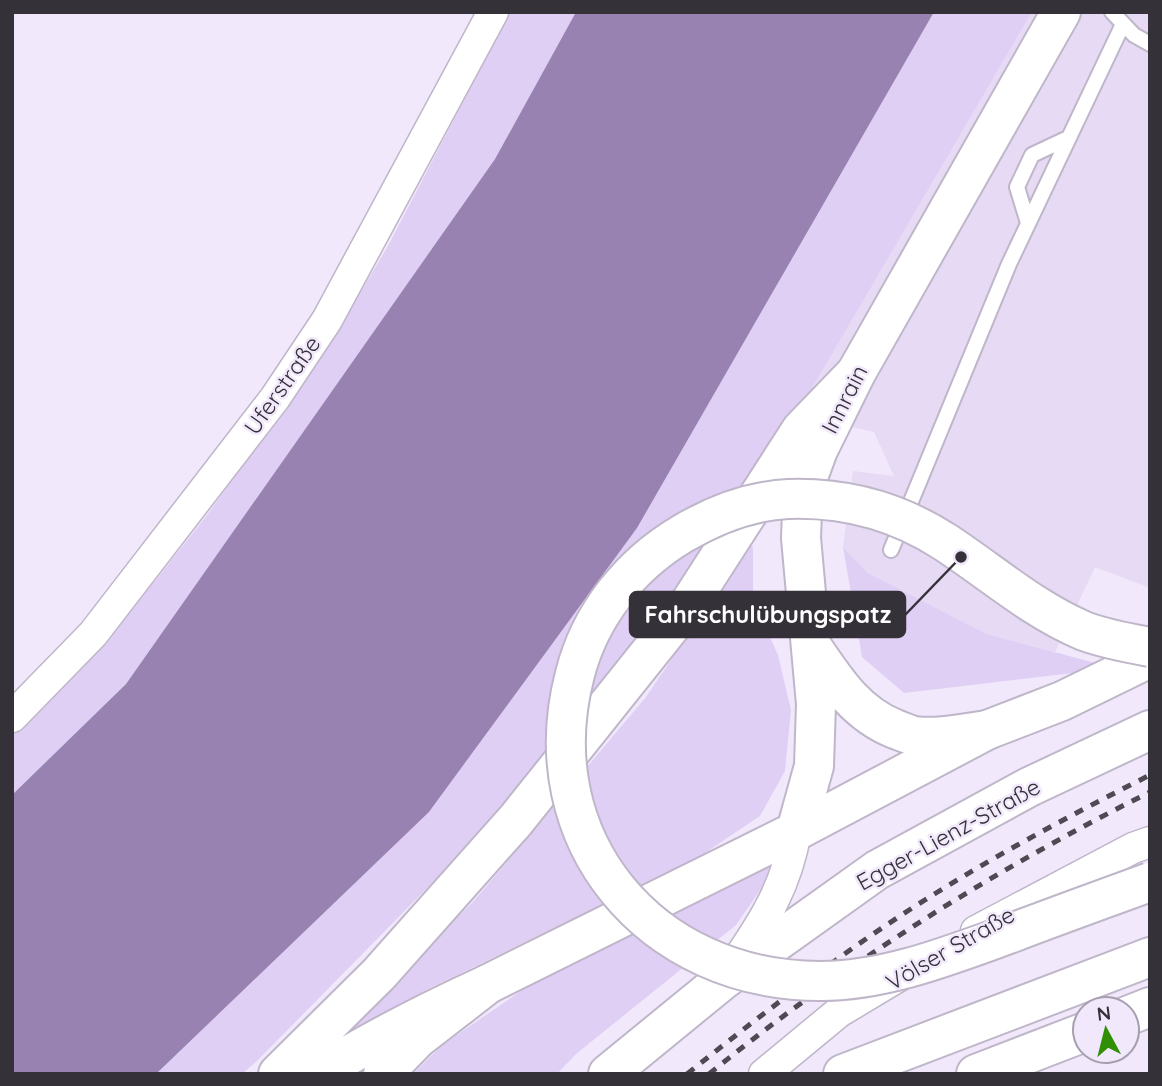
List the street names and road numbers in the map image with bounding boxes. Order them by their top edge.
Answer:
street label: Uferstraße [238,330,326,440]
street label: Innrain [814,360,874,438]
street label: Egger-Lienz-Straße [851,772,1045,896]
street label: Völser Straße [881,900,1019,996]

